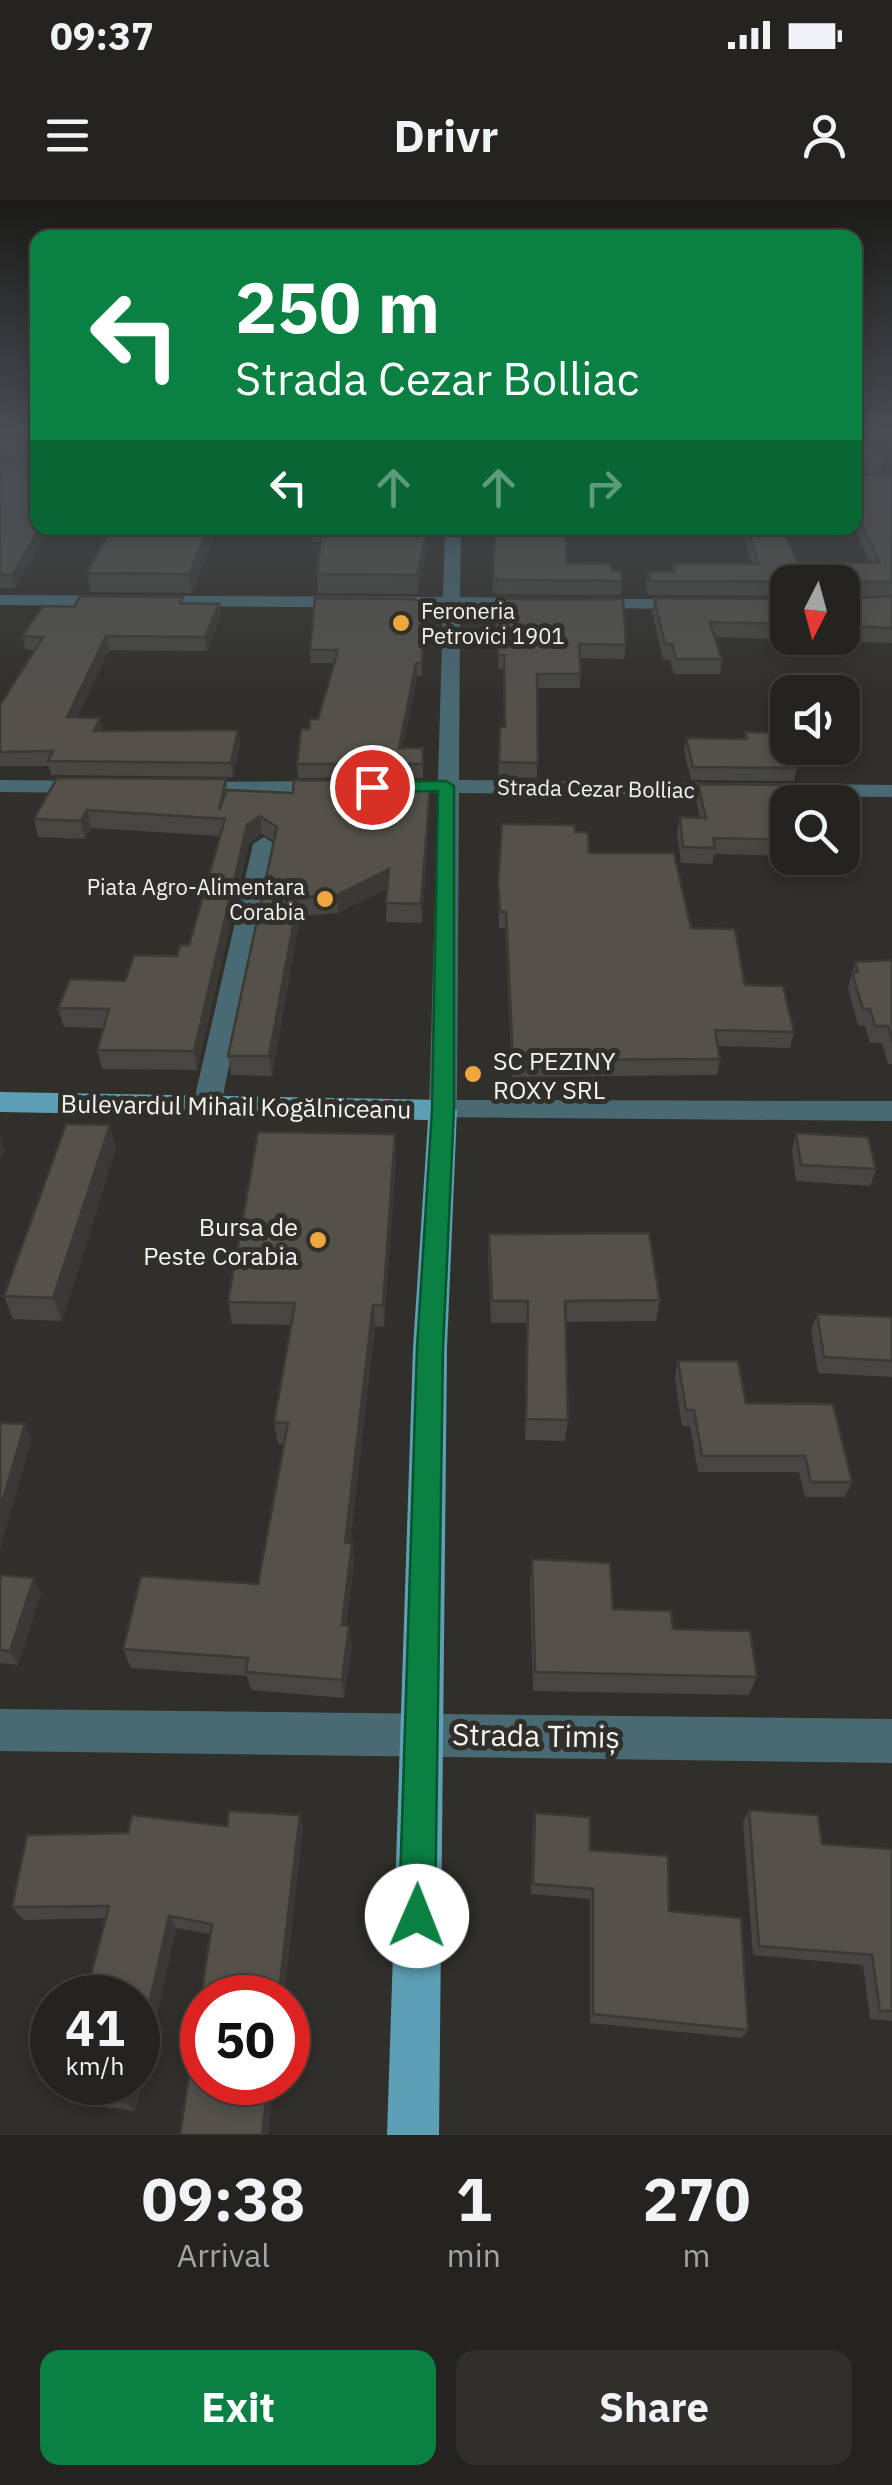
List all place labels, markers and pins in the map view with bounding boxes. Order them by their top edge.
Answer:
place label: Feroneria Petrovici 1901 [421,596,565,650]
marker: Feroneria Petrovici 1901 [390,612,412,634]
pin [330,745,415,830]
place label: Piata Agro-Alimentara Corabia [87,872,305,926]
marker: Piata Agro-Alimentara Corabia [314,888,336,910]
place label: SC PEZINY ROXY SRL [493,1044,616,1106]
marker: SC PEZINY ROXY SRL [462,1063,484,1085]
place label: Bursa de Peste Corabia [143,1210,298,1272]
marker: Bursa de Peste Corabia [307,1229,329,1251]

